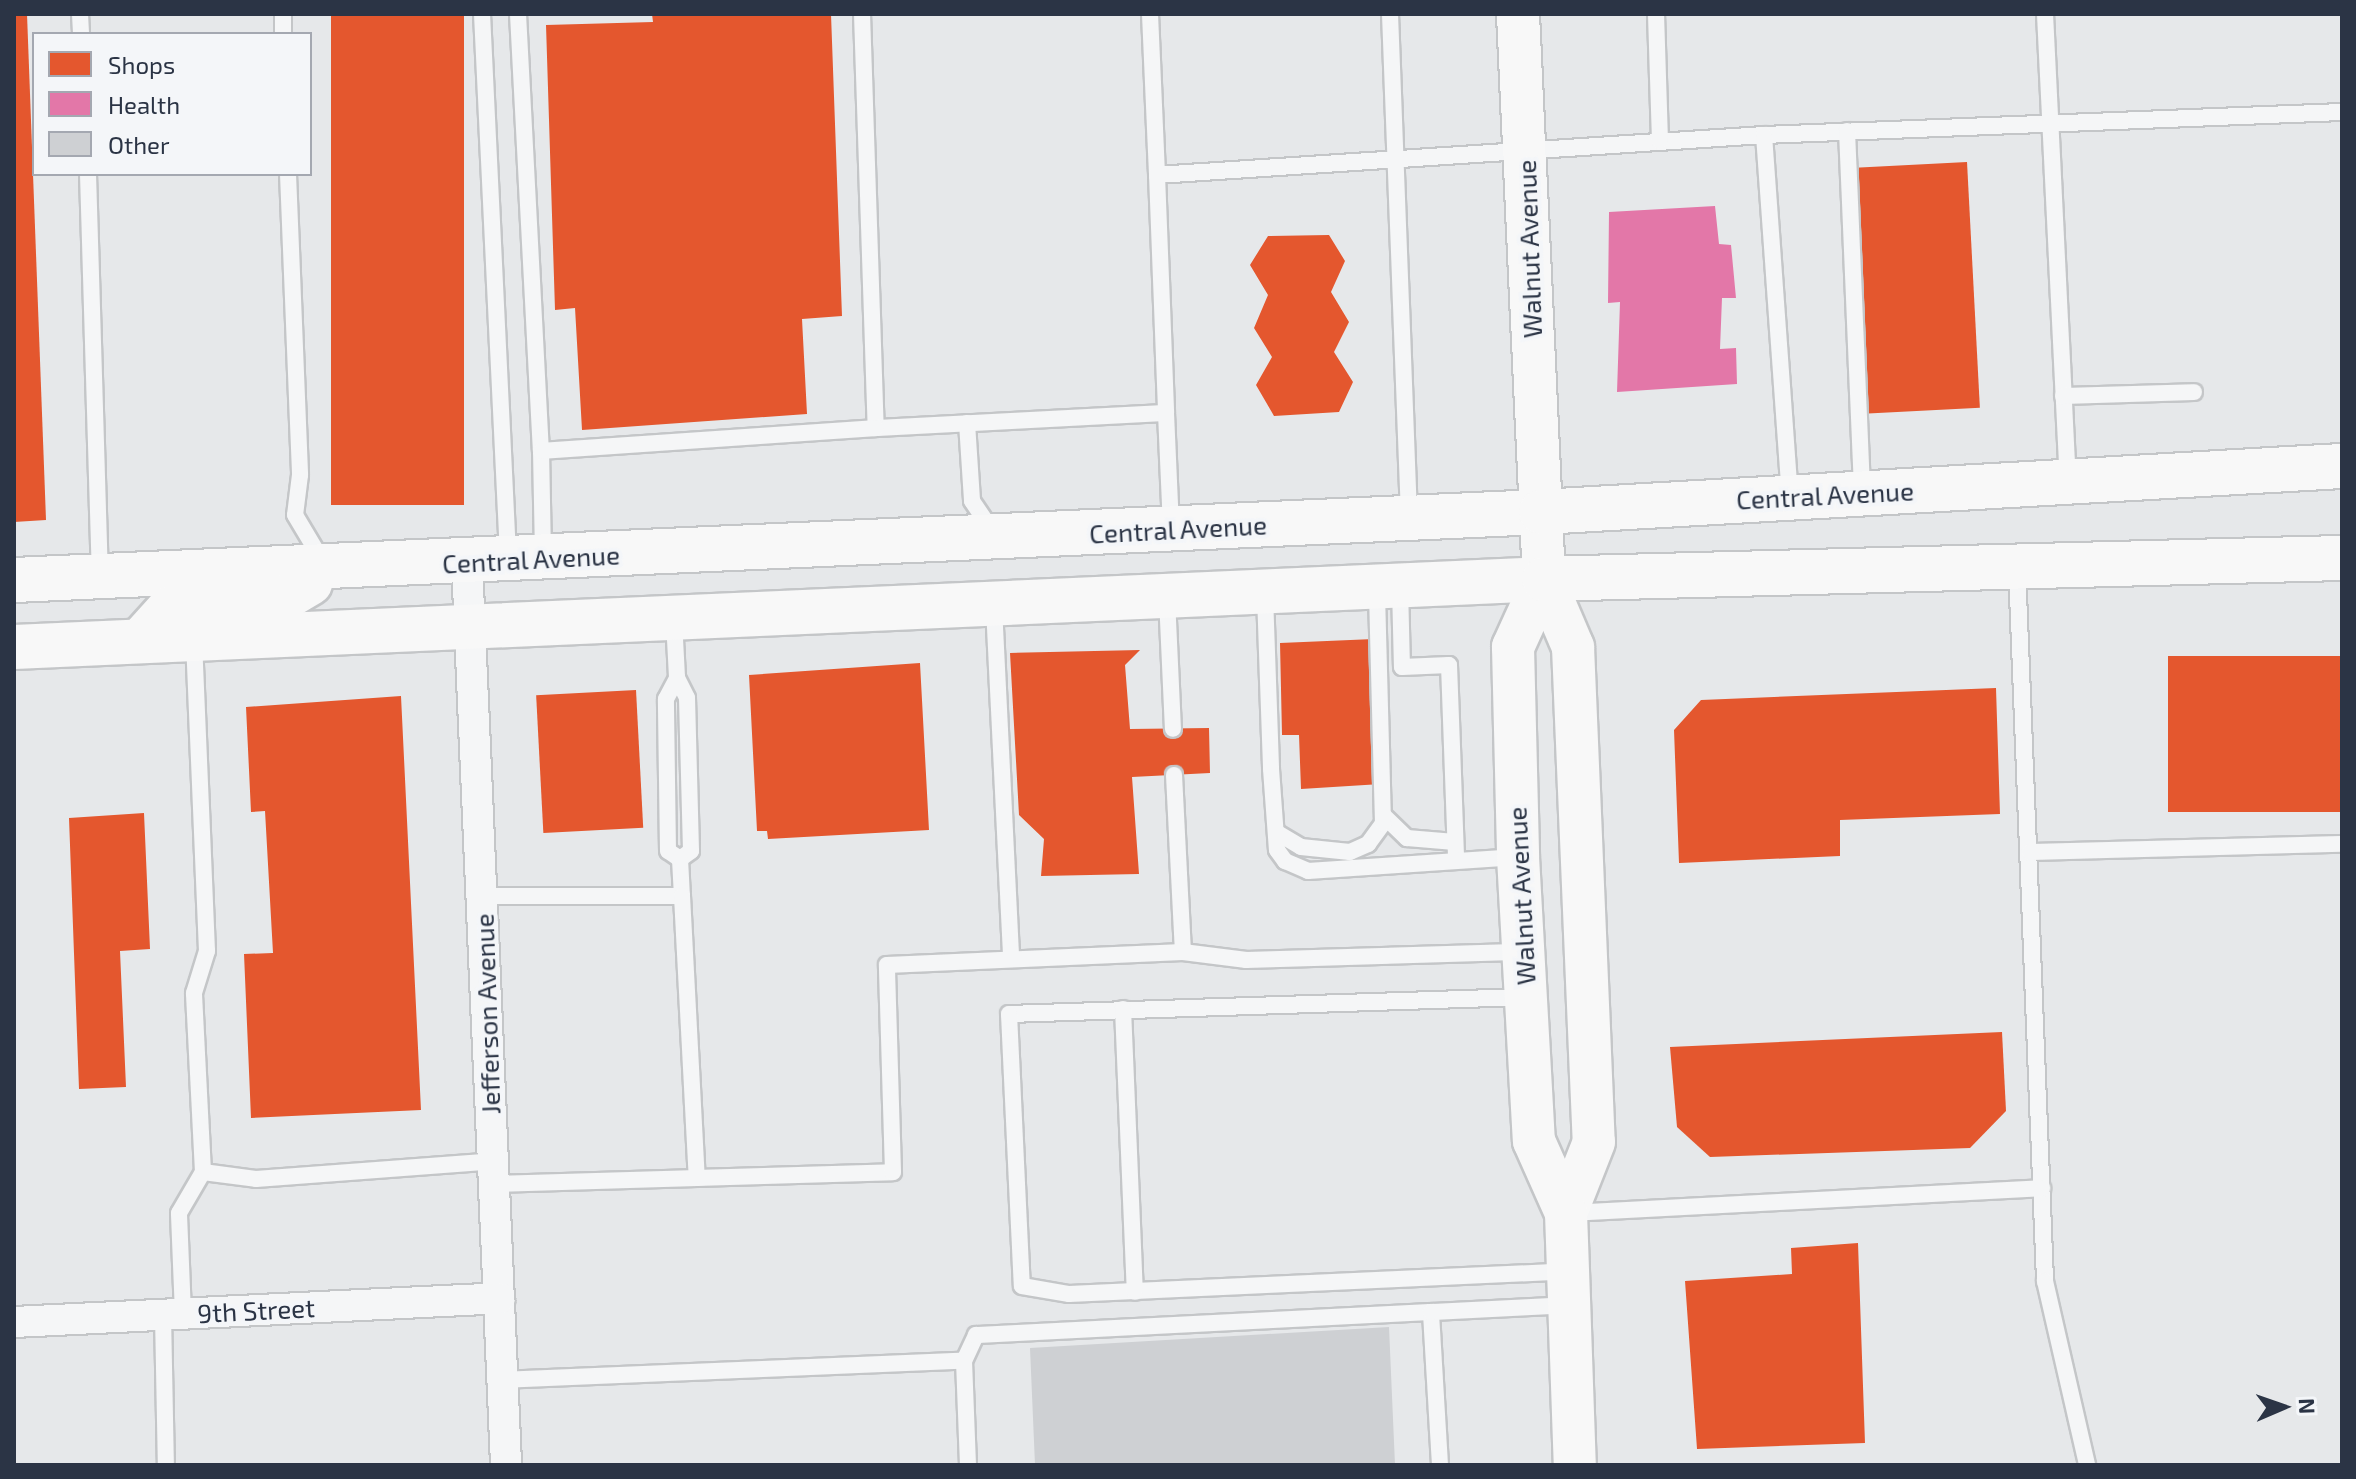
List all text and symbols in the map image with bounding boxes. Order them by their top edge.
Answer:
legend [32,32,312,176]
text: Shops [108,50,175,79]
text: Health [108,90,180,119]
text: Other [108,130,170,159]
street label: Walnut Avenue [1510,159,1548,339]
street label: Central Avenue [1735,475,1915,515]
street label: Central Avenue [1088,509,1268,549]
street label: Central Avenue [441,539,621,579]
street label: Walnut Avenue [1501,806,1541,986]
street label: Jefferson Avenue [468,913,506,1115]
street label: 9th Street [196,1291,316,1329]
north arrow [2244,1367,2324,1447]
text: N [2295,1398,2321,1415]

